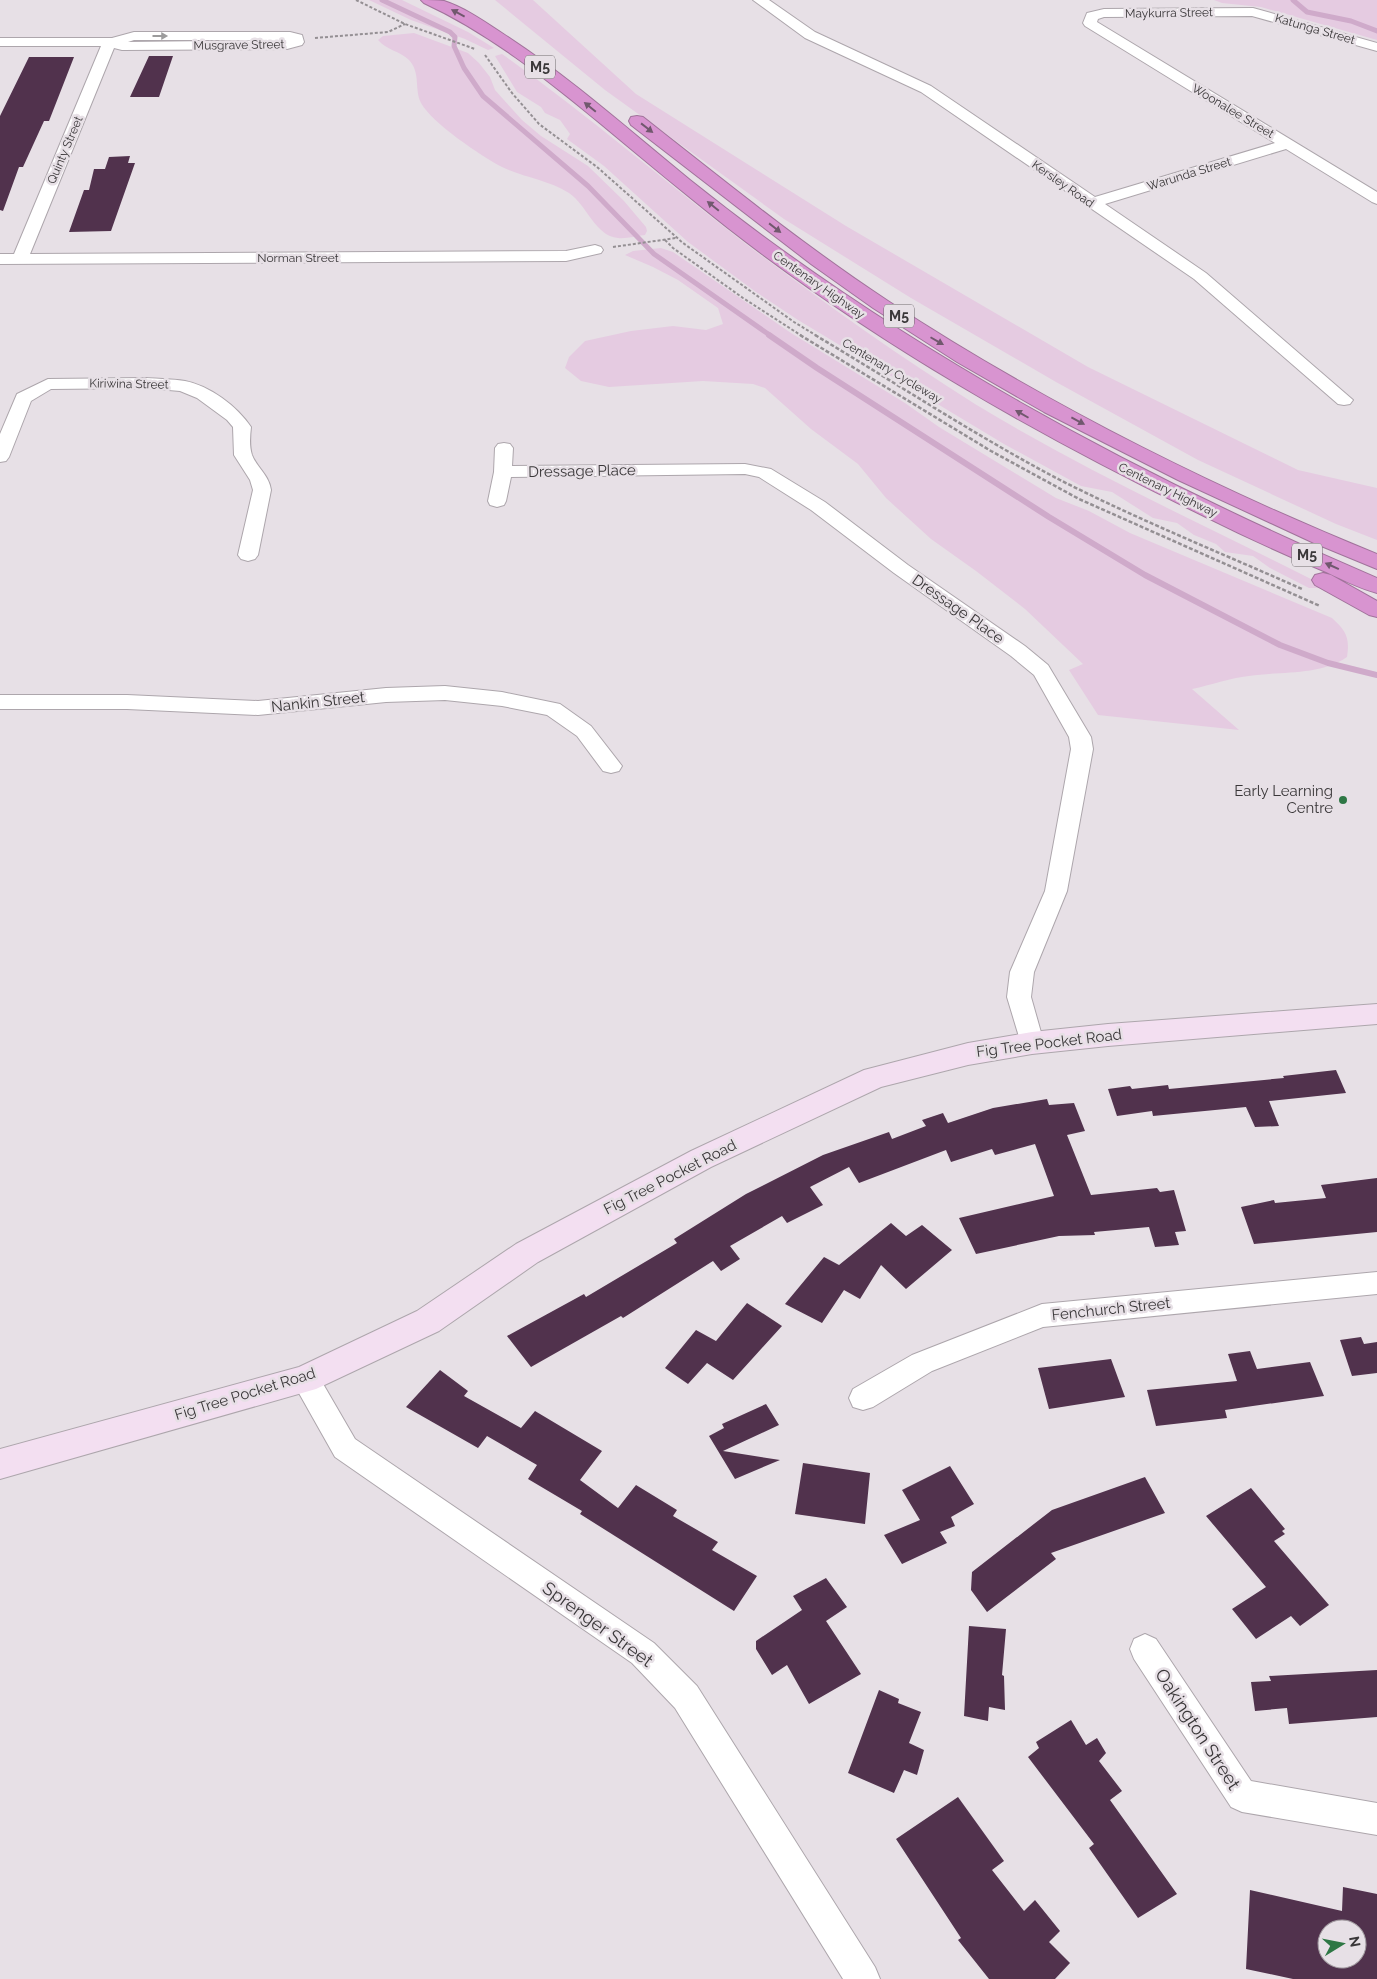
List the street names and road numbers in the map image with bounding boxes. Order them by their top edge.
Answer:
street label: Maykurra Street [1125,5,1213,21]
street label: Katunga Street [1273,11,1357,47]
street label: Musgrave Street [193,37,285,53]
road number: M5 [525,56,555,78]
street label: Woonalee Street [1189,81,1277,141]
street label: Quinty Street [44,114,86,186]
street label: Warunda Street [1145,155,1233,193]
street label: Kersley Road [1029,157,1097,211]
street label: Centenary Highway [771,248,868,322]
street label: Norman Street [257,251,339,265]
road number: M5 [884,304,914,328]
street label: Centenary Cycleway [840,336,945,407]
street label: Kiriwina Street [89,376,169,392]
street label: Centenary Highway [1116,460,1220,520]
street label: Dressage Place [528,461,636,481]
road number: M5 [1292,544,1322,566]
street label: Dressage Place [909,571,1007,647]
street label: Nankin Street [270,688,366,716]
street label: Fig Tree Pocket Road [975,1025,1123,1061]
street label: Fig Tree Pocket Road [601,1136,739,1218]
street label: Fenchurch Street [1051,1294,1171,1324]
street label: Fig Tree Pocket Road [172,1364,318,1424]
street label: Sprenger Street [539,1577,657,1671]
street label: Oakington Street [1151,1665,1245,1793]

